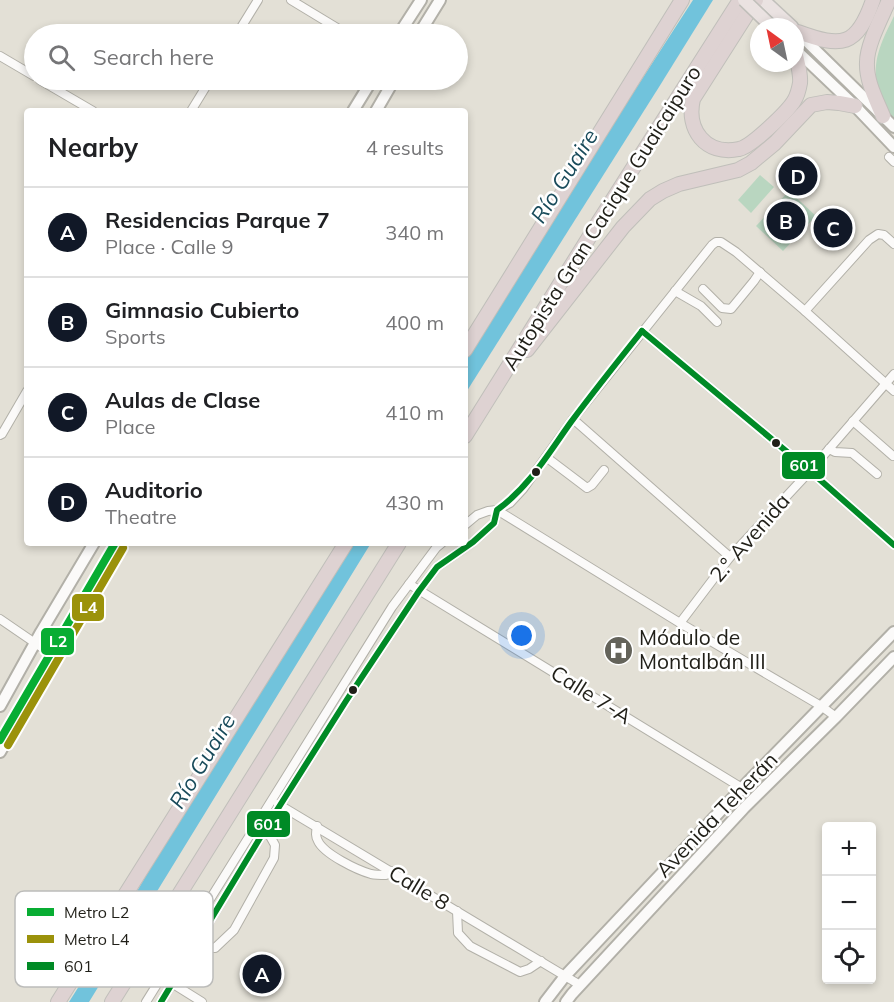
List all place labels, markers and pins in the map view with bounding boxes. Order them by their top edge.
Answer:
pin: D [778,154,818,198]
pin: B [766,198,806,244]
pin: C [814,206,852,250]
unlabelled marker [770,437,782,449]
unlabelled marker [530,466,542,478]
place label: Módulo de Montalbán III [639,624,766,674]
hospital icon: Módulo de Montalbán III [602,634,634,666]
unlabelled marker [347,684,359,696]
pin: A [242,952,282,996]

